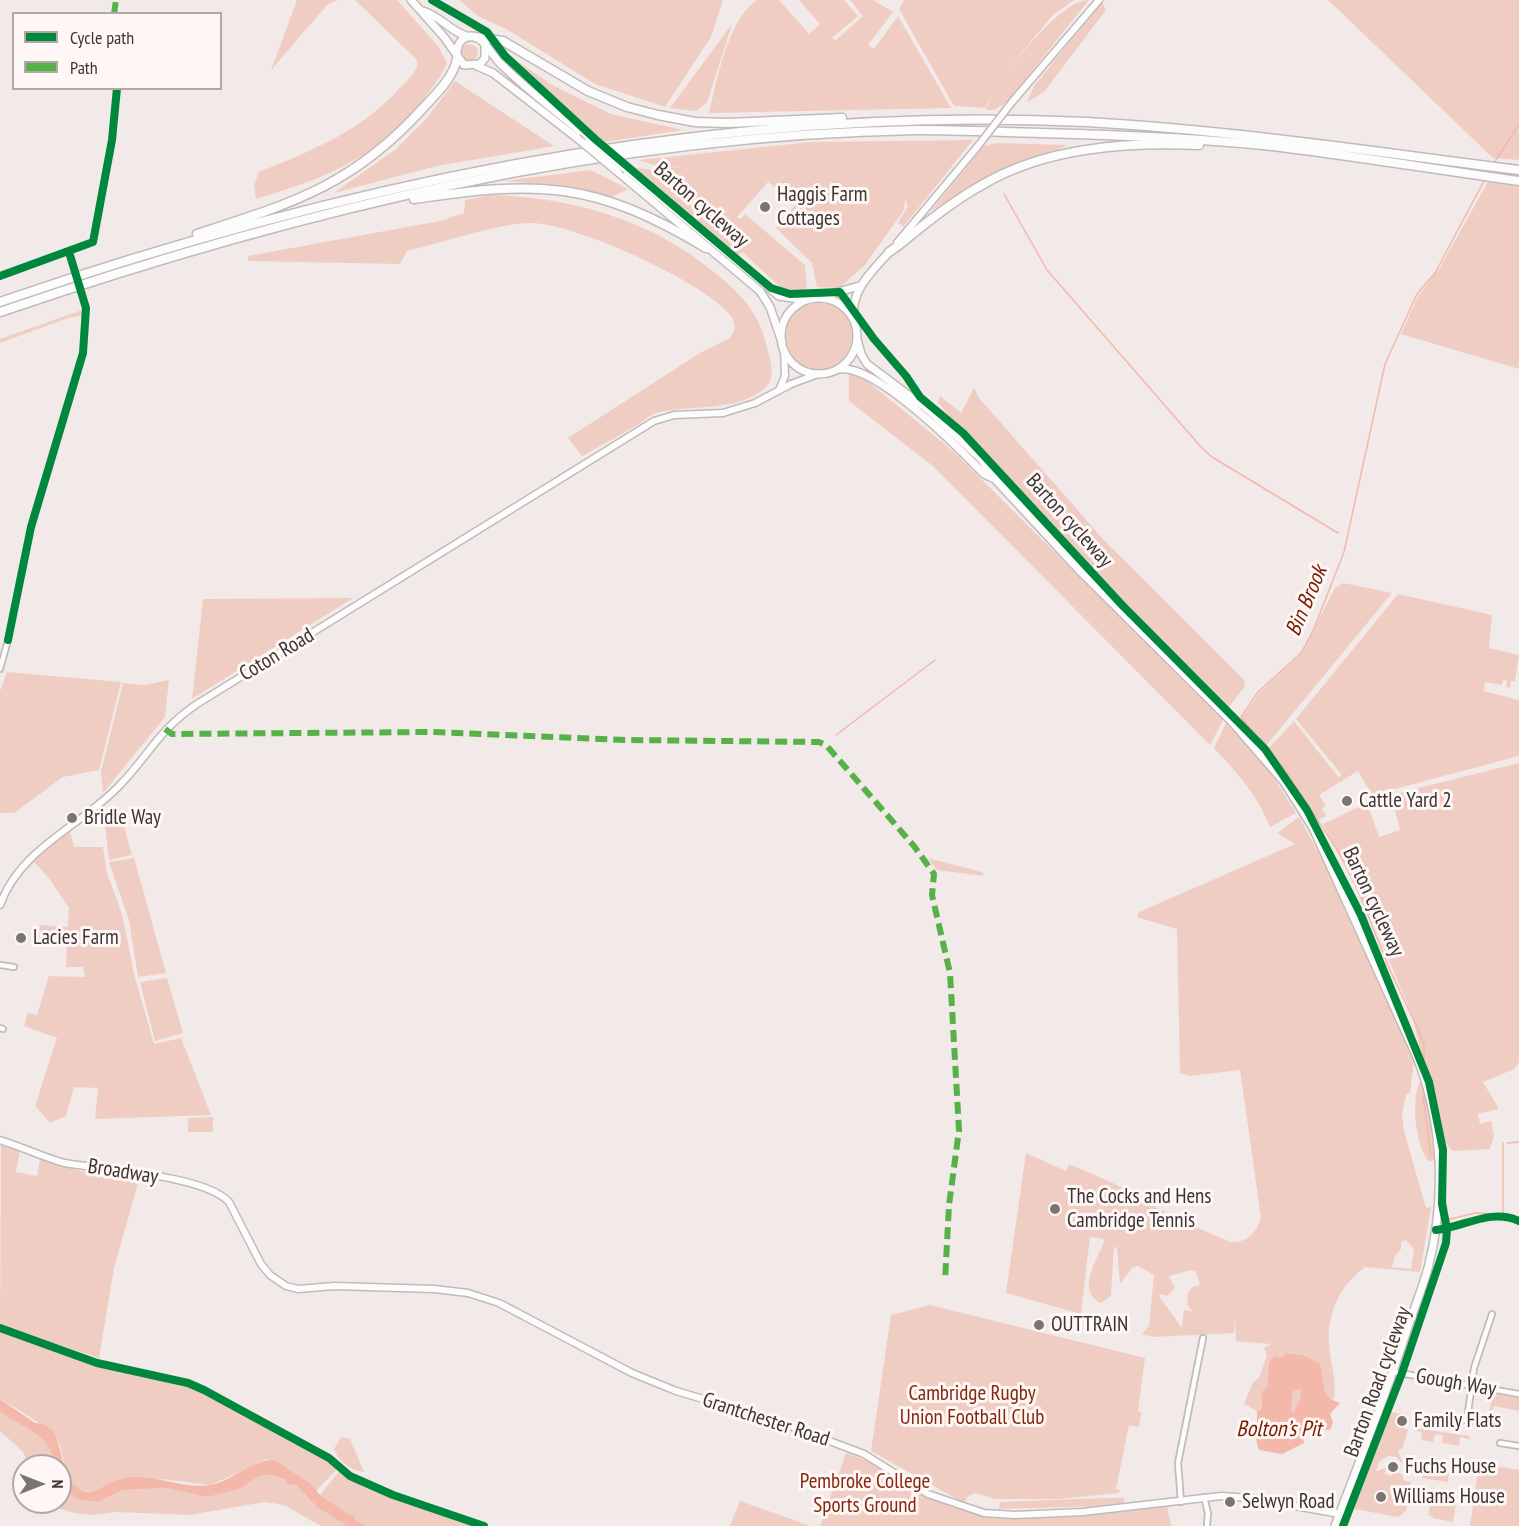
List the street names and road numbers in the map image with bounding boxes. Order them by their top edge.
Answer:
street label: Barton cycleway [648,157,754,253]
street label: Barton cycleway [1020,469,1118,573]
street label: Coton Road [235,623,319,687]
street label: Barton cycleway [1337,843,1409,961]
street label: Broadway [86,1154,160,1190]
street label: Barton Road cycleway [1339,1304,1417,1460]
street label: Gough Way [1414,1364,1498,1402]
street label: Grantchester Road [699,1388,833,1452]

